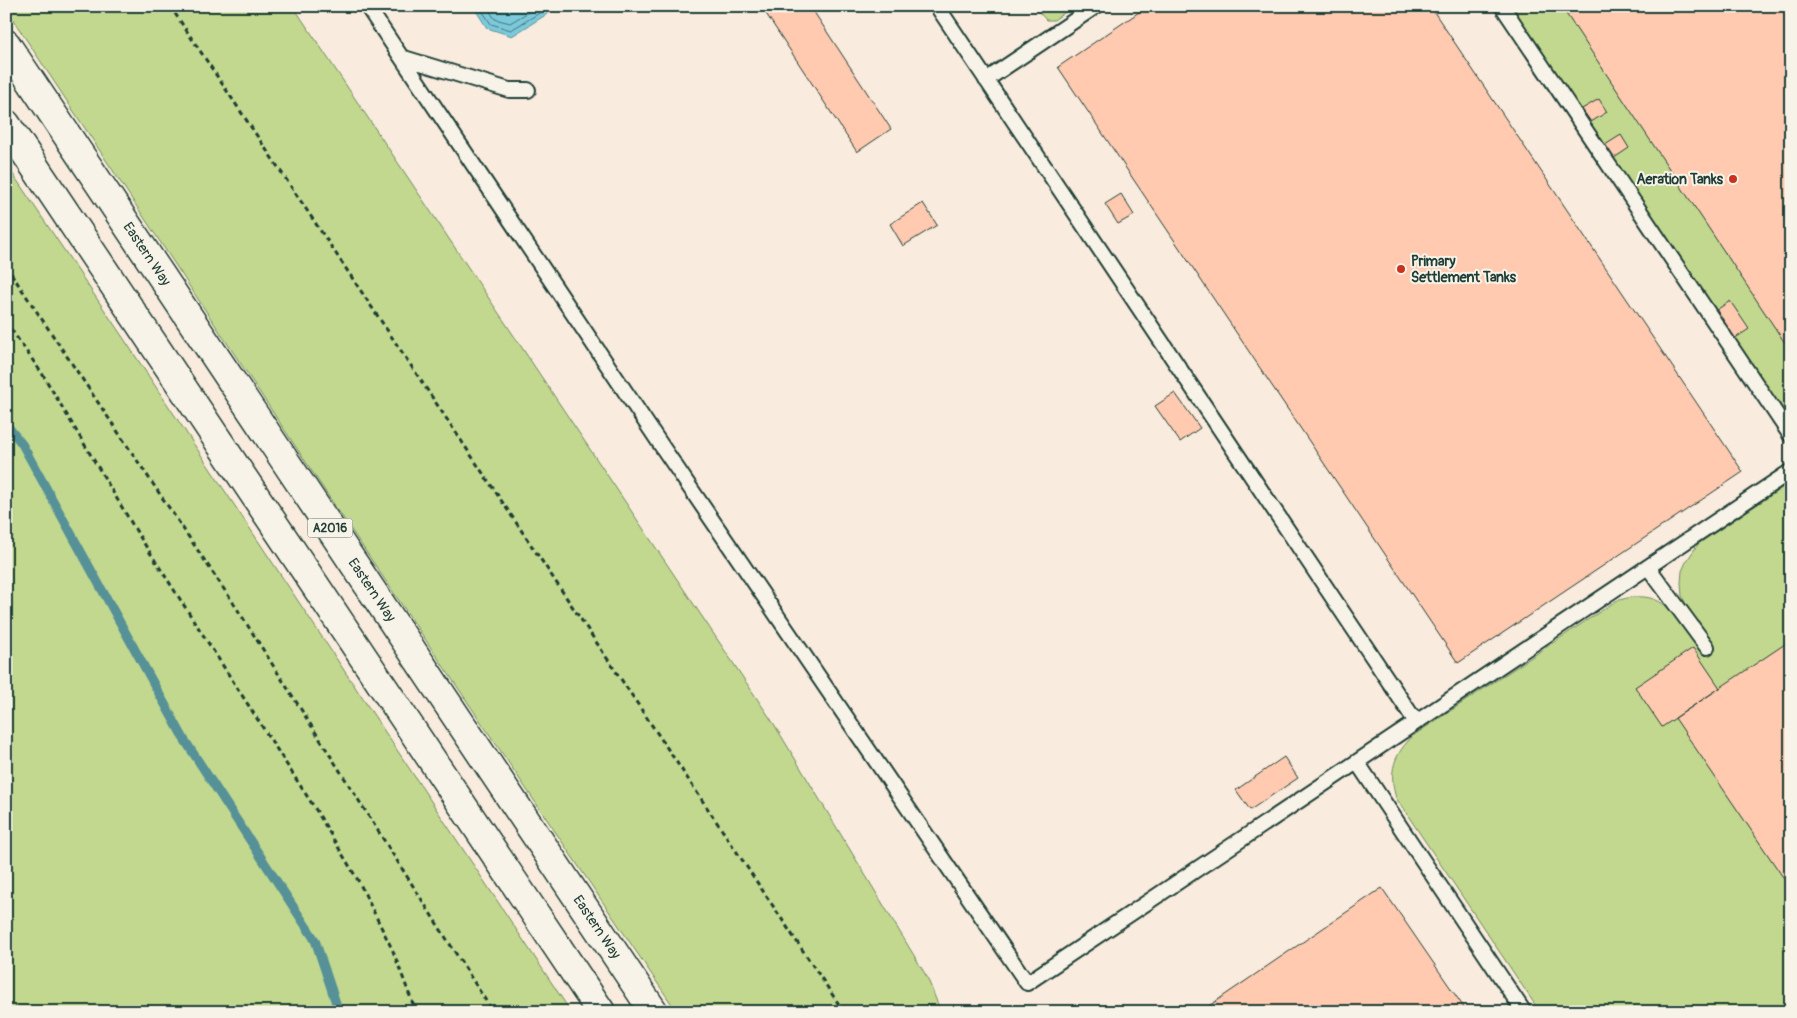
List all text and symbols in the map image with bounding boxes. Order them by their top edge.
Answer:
place label: Aeration Tanks [1636,171,1724,188]
marker: Aeration Tanks [1727,173,1739,185]
street label: Eastern Way [120,219,174,289]
place label: Primary Settlement Tanks [1411,253,1517,286]
marker: Primary Settlement Tanks [1395,263,1407,275]
road number: A2016 [308,518,352,538]
street label: Eastern Way [345,555,399,625]
street label: Eastern Way [570,892,624,962]

